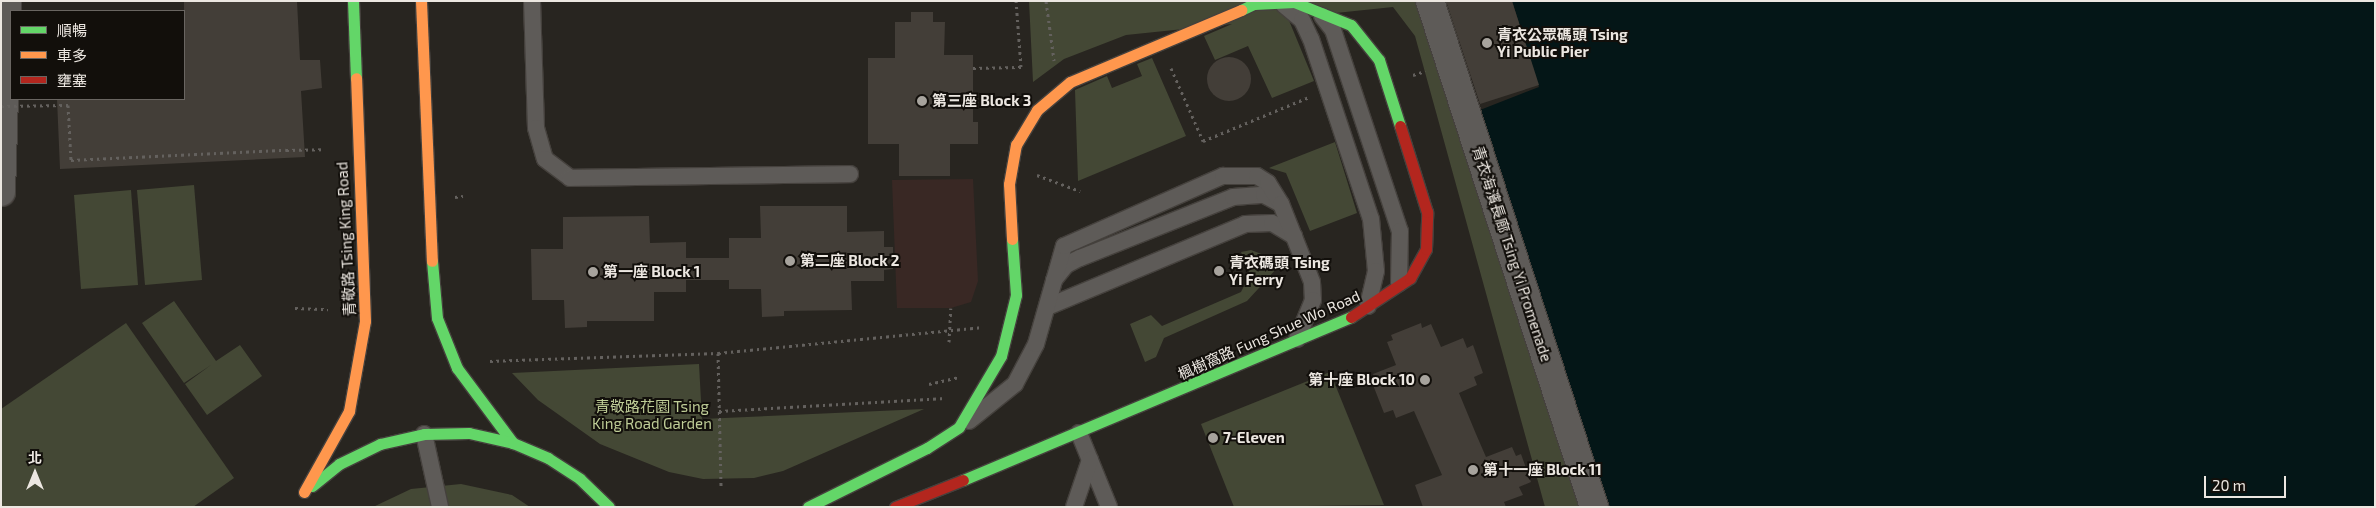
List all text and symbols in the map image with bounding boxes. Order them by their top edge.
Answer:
legend [10,10,185,100]
text: 順暢 [57,21,87,39]
place label: 青衣公眾碼頭 Tsing Yi Public Pier [1497,25,1628,60]
marker: 青衣公眾碼頭 Tsing Yi Public Pier [1481,37,1493,49]
text: 車多 [57,46,87,64]
text: 壅塞 [57,71,87,89]
place label: 第三座 Block 3 [932,92,1031,110]
marker: 第三座 Block 3 [916,95,928,107]
street label: 青衣海濱長廊 Tsing Yi Promenade [1469,144,1555,364]
street label: 青敬路 Tsing King Road [333,161,359,317]
place label: 第二座 Block 2 [800,252,900,270]
place label: 青衣碼頭 Tsing Yi Ferry [1229,253,1330,288]
marker: 第二座 Block 2 [784,255,796,267]
place label: 第一座 Block 1 [603,263,700,281]
marker: 青衣碼頭 Tsing Yi Ferry [1213,265,1225,277]
marker: 第一座 Block 1 [587,266,599,278]
street label: 楓樹窩路 Fung Shue Wo Road [1175,287,1363,383]
place label: 第十座 Block 10 [1308,371,1415,389]
marker: 第十座 Block 10 [1419,374,1431,386]
park label: 青敬路花園 Tsing King Road Garden [592,397,712,432]
place label: 7-Eleven [1223,429,1285,447]
marker: 7-Eleven [1207,432,1219,444]
north arrow [10,448,60,498]
text: 北 [28,449,42,466]
place label: 第十一座 Block 11 [1483,461,1602,479]
marker: 第十一座 Block 11 [1467,464,1479,476]
scale bar [2206,466,2288,498]
text: 20 m [2212,476,2246,494]

